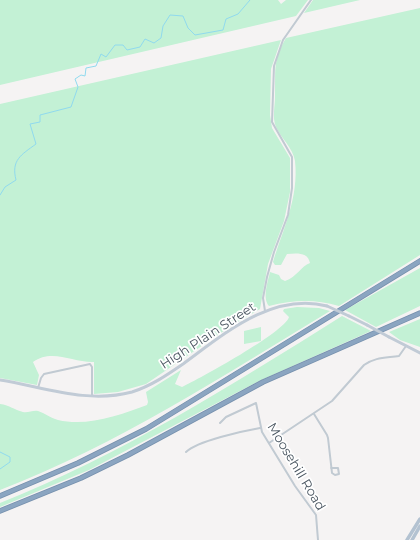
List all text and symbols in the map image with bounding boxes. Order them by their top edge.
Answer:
street label: High Plain Street [157,299,259,373]
street label: Moosehill Road [264,420,328,514]

